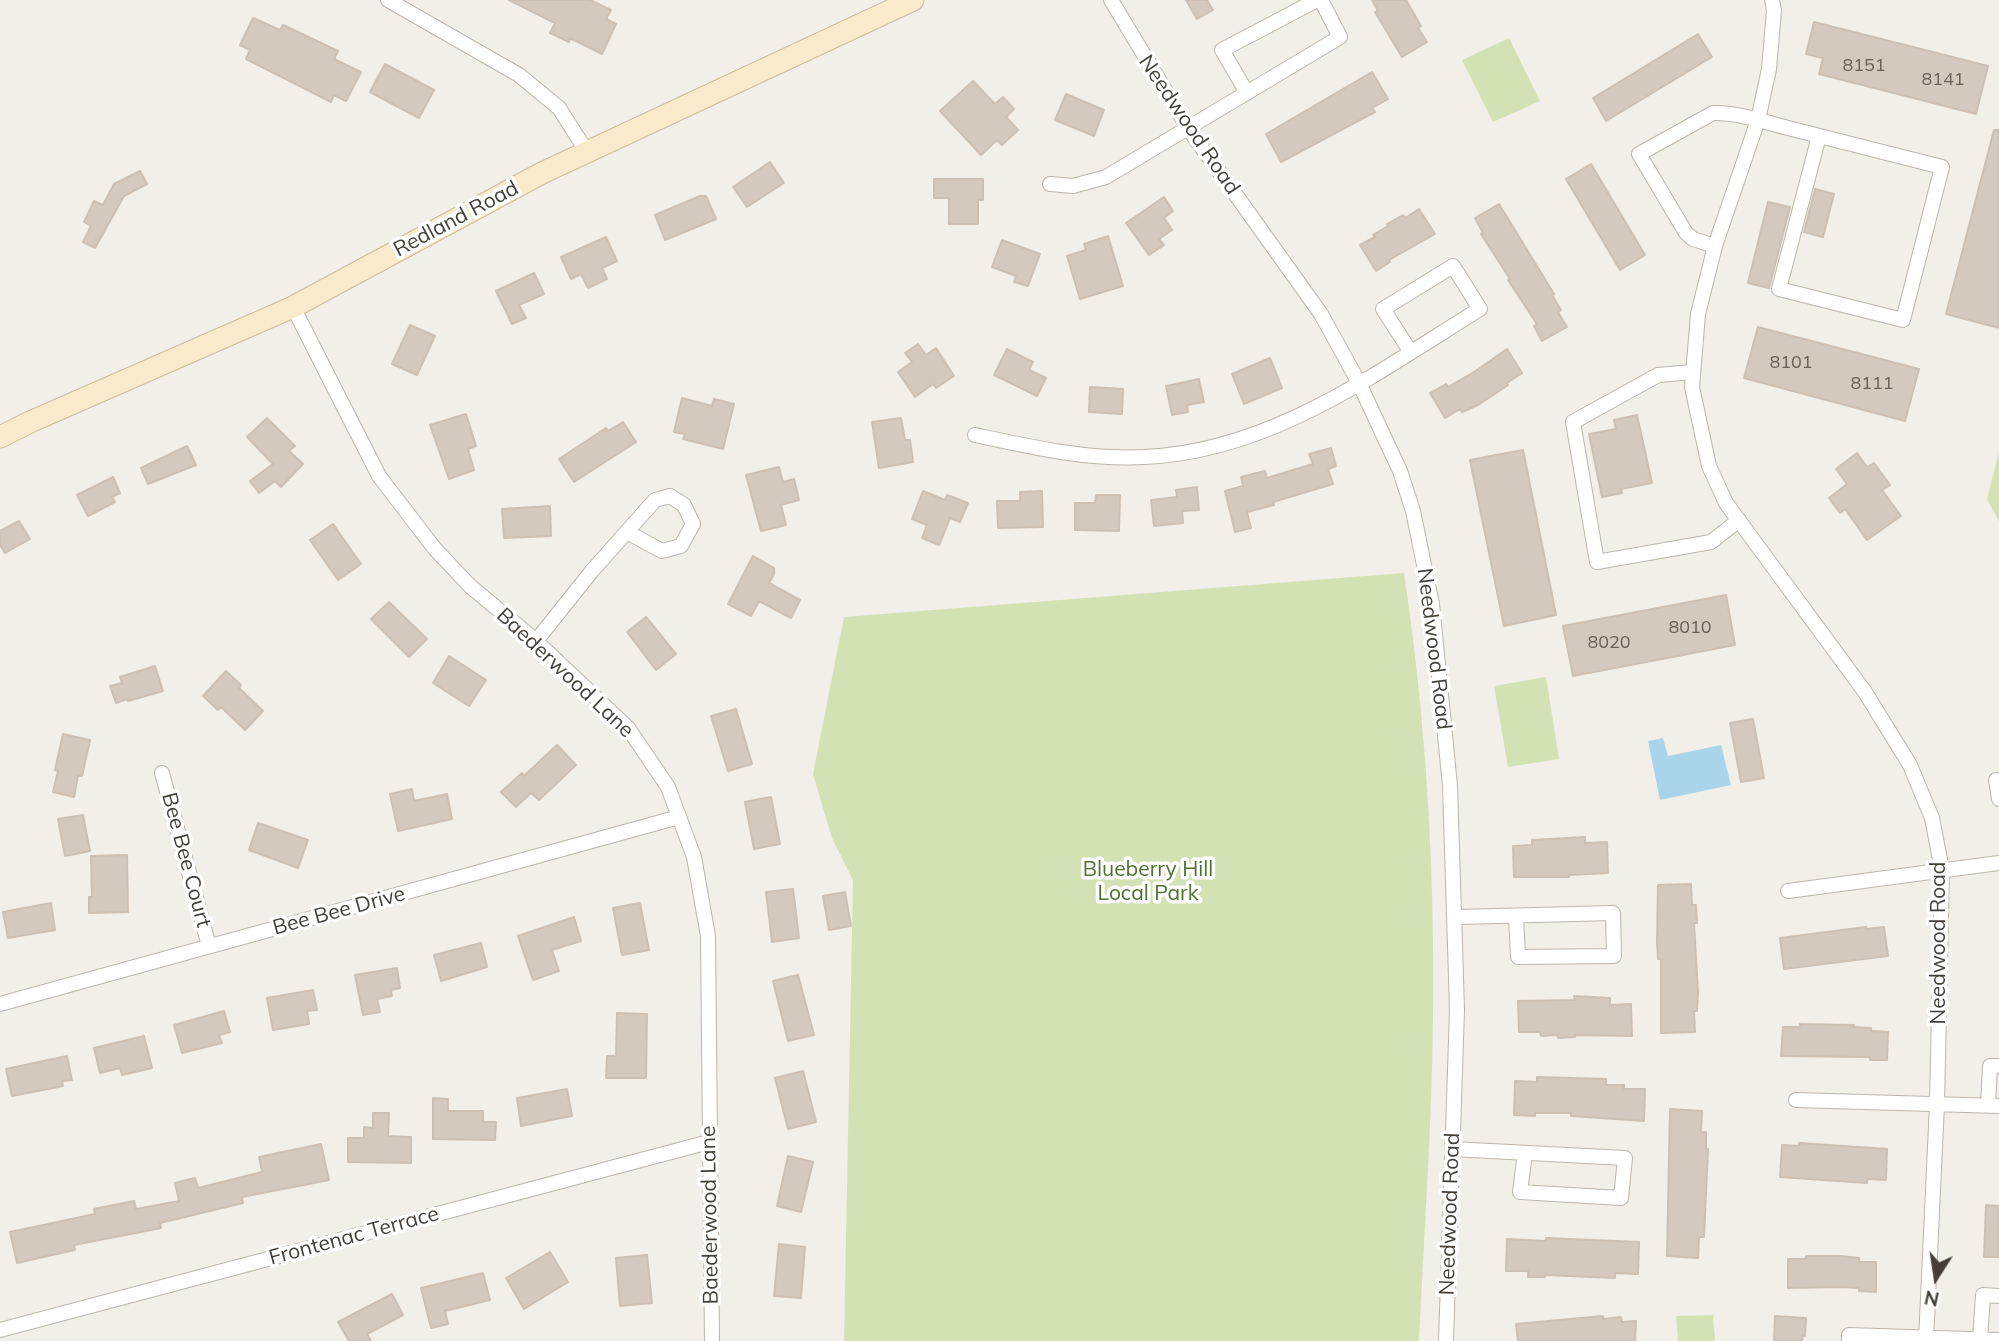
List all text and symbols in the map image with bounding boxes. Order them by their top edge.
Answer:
street label: Needwood Road [1133,50,1245,200]
house number: 8151 [1842,55,1886,77]
house number: 8141 [1921,69,1965,91]
street label: Redland Road [389,176,523,262]
house number: 8101 [1769,352,1813,374]
house number: 8111 [1850,373,1894,395]
street label: Needwood Road [1412,567,1456,731]
street label: Baederwood Lane [491,603,639,743]
house number: 8010 [1668,617,1712,639]
house number: 8020 [1587,632,1631,654]
street label: Bee Bee Court [156,790,216,930]
park label: Blueberry Hill Local Park [1083,857,1213,907]
street label: Needwood Road [1926,862,1952,1024]
street label: Bee Bee Drive [270,881,408,941]
street label: Baederwood Lane [696,1126,724,1304]
street label: Needwood Road [1435,1132,1465,1296]
street label: Frontenac Terrace [266,1201,442,1271]
north arrow [1901,1243,1971,1313]
text: N [1922,1285,1941,1312]

